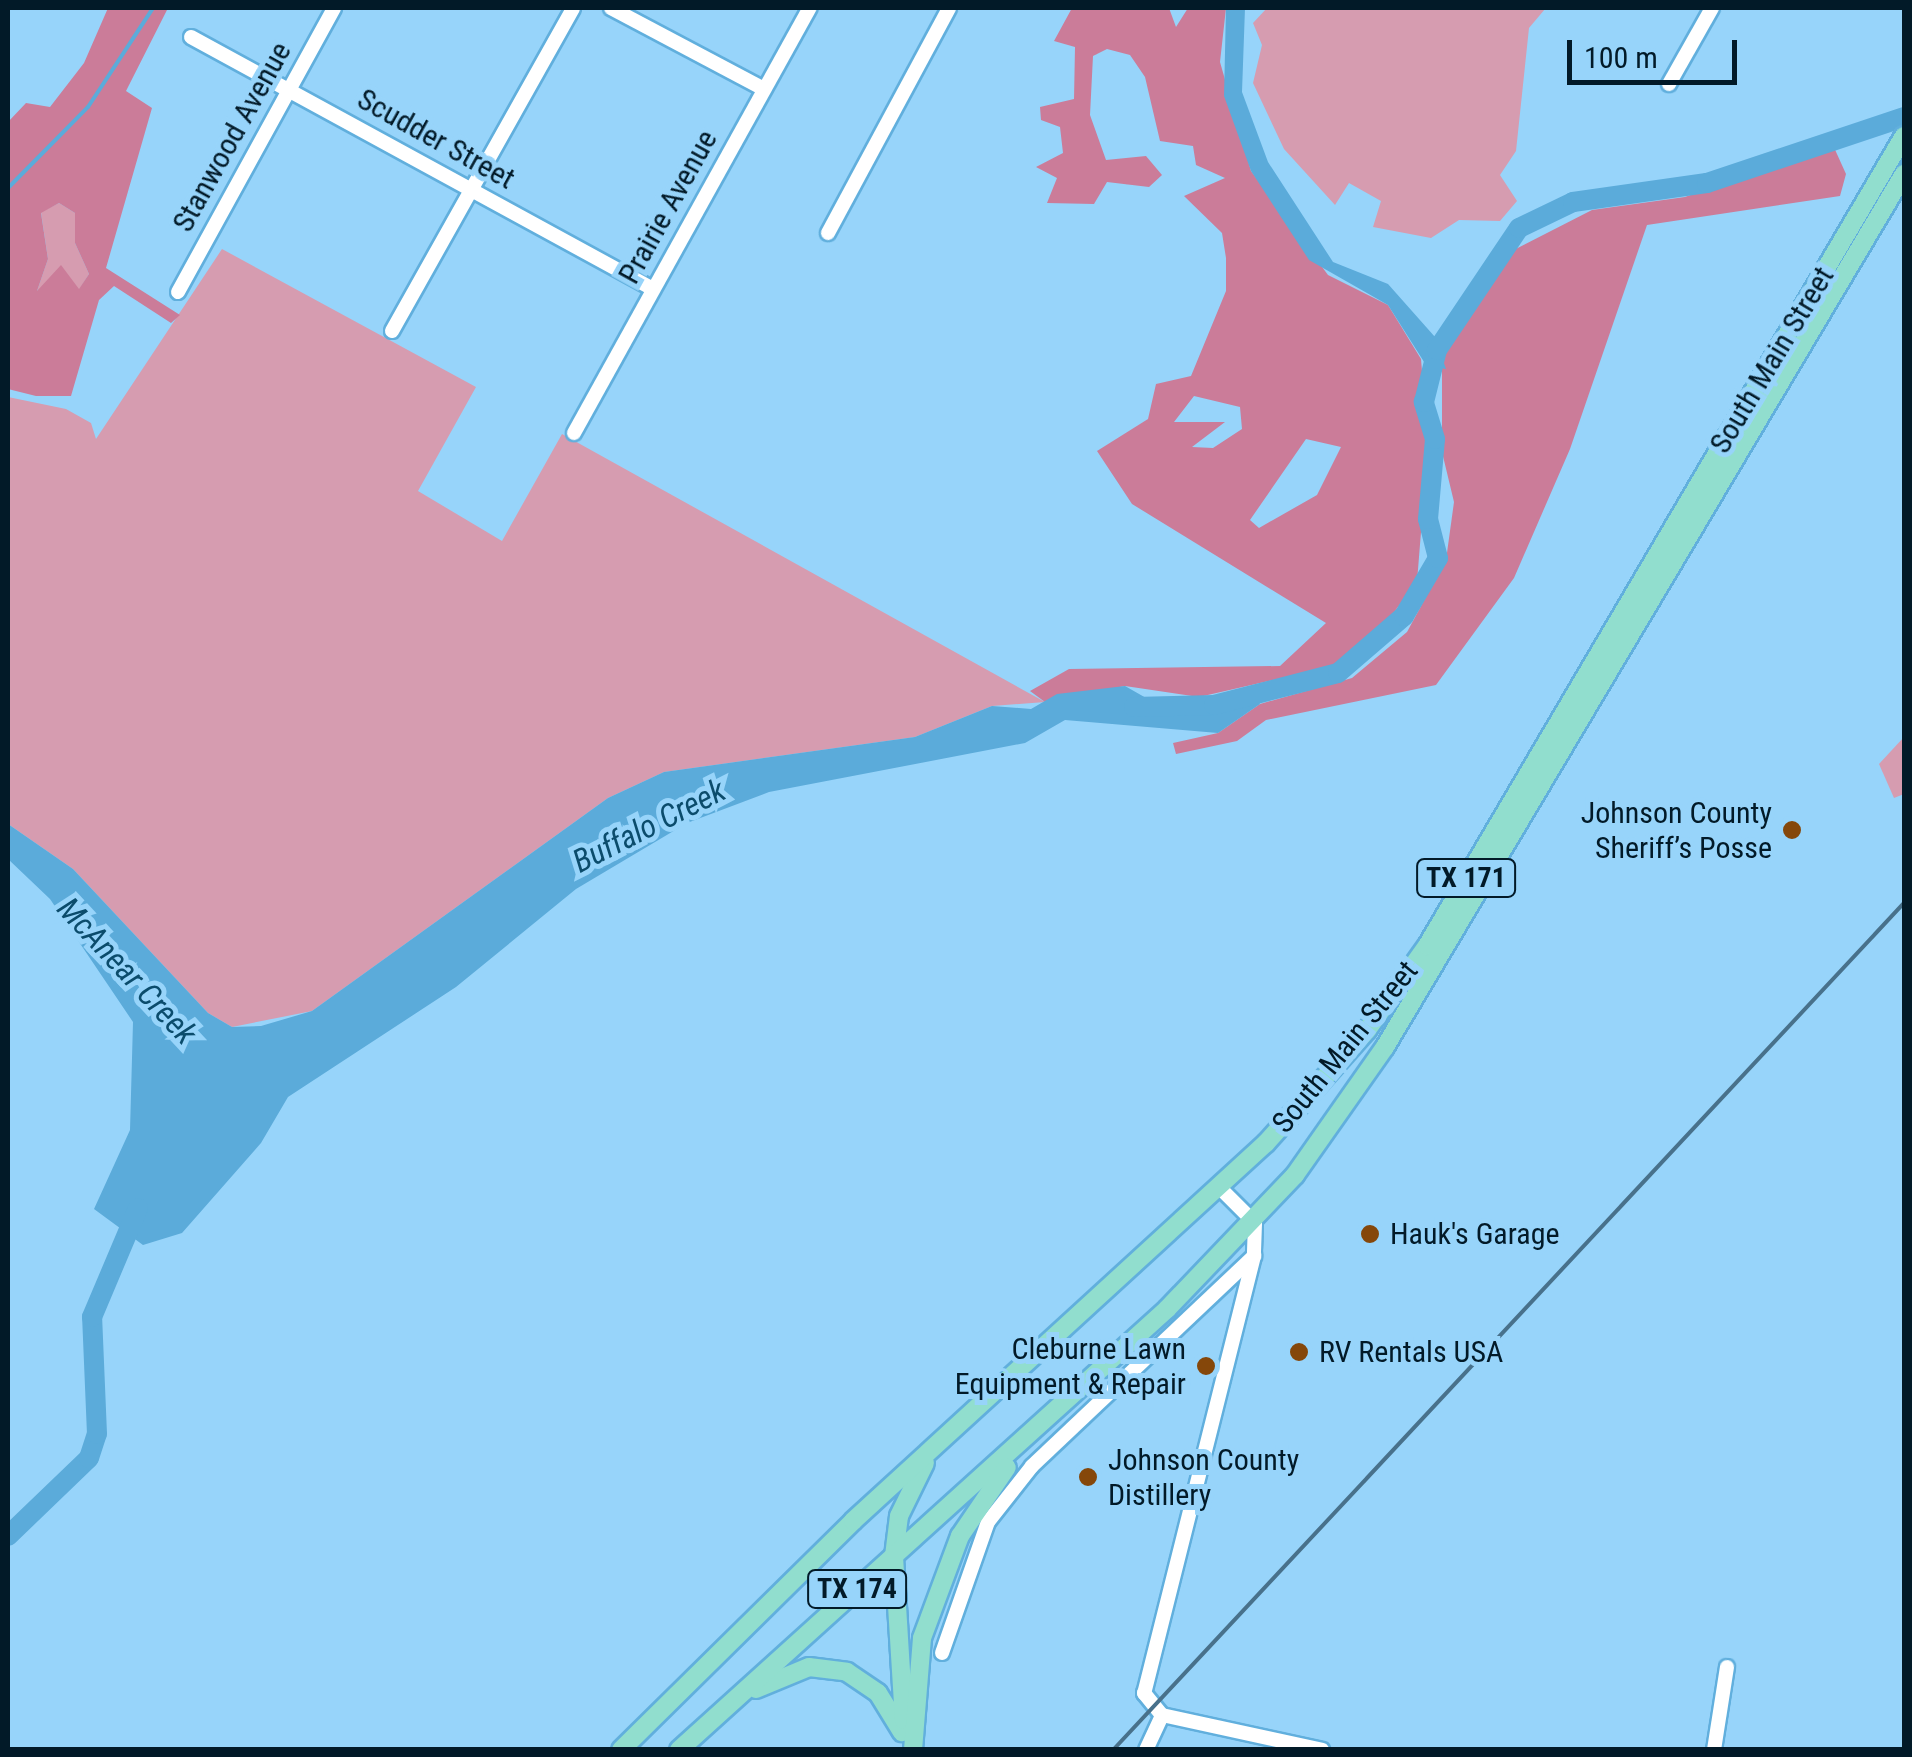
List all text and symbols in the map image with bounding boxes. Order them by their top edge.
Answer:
scale bar [1572,20,1742,82]
street label: Stanwood Avenue [165,36,299,238]
text: 100 m [1584,40,1658,75]
street label: Scudder Street [351,81,521,197]
street label: Prairie Avenue [611,124,725,290]
street label: South Main Street [1702,260,1842,460]
water label: Buffalo Creek [566,771,732,881]
place label: Johnson County Sheriff’s Posse [1581,795,1772,866]
marker: Johnson County Sheriff’s Posse [1781,819,1803,841]
road number: TX 171 [1416,855,1516,901]
water label: McAnear Creek [49,890,205,1052]
street label: South Main Street [1265,954,1425,1140]
place label: Hauk's Garage [1390,1216,1560,1252]
marker: Hauk's Garage [1359,1223,1381,1245]
place label: Cleburne Lawn Equipment & Repair [955,1331,1186,1402]
place label: RV Rentals USA [1319,1334,1503,1370]
marker: RV Rentals USA [1288,1341,1310,1363]
marker: Cleburne Lawn Equipment & Repair [1195,1355,1217,1377]
place label: Johnson County Distillery [1108,1442,1299,1512]
marker: Johnson County Distillery [1077,1466,1099,1488]
road number: TX 174 [807,1566,907,1612]

